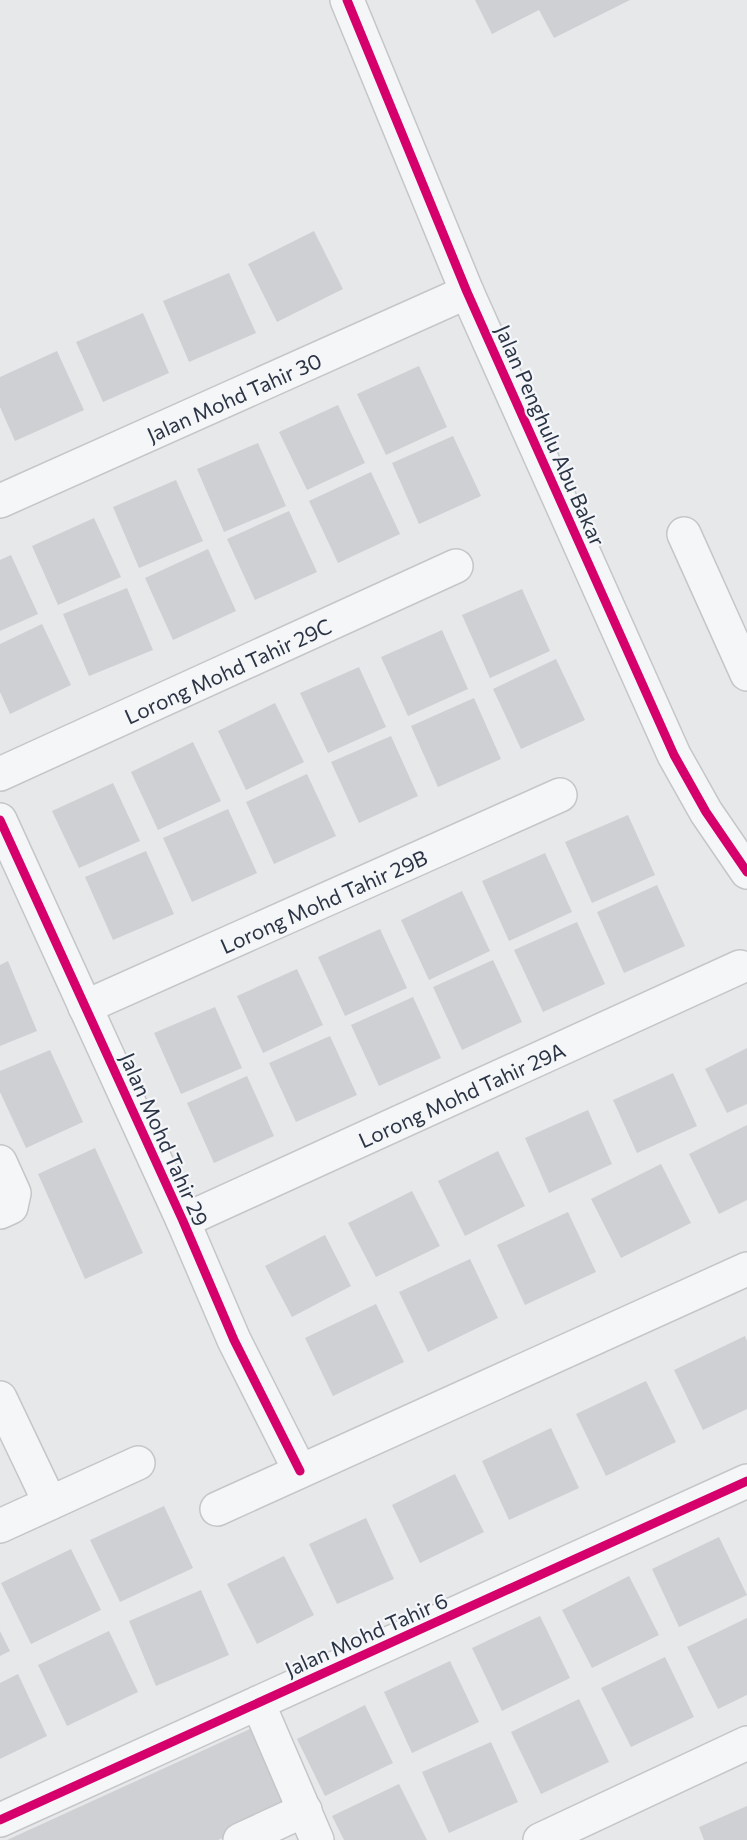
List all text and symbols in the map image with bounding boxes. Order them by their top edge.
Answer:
street label: Jalan Penghulu Abu Bakar [491,320,611,550]
street label: Jalan Mohd Tahir 30 [143,347,325,446]
street label: Lorong Mohd Tahir 29C [120,612,335,728]
street label: Lorong Mohd Tahir 29B [216,844,431,958]
street label: Lorong Mohd Tahir 29A [354,1036,569,1152]
street label: Jalan Mohd Tahir 29 [116,1048,214,1230]
street label: Jalan Mohd Tahir 6 [281,1587,451,1681]

